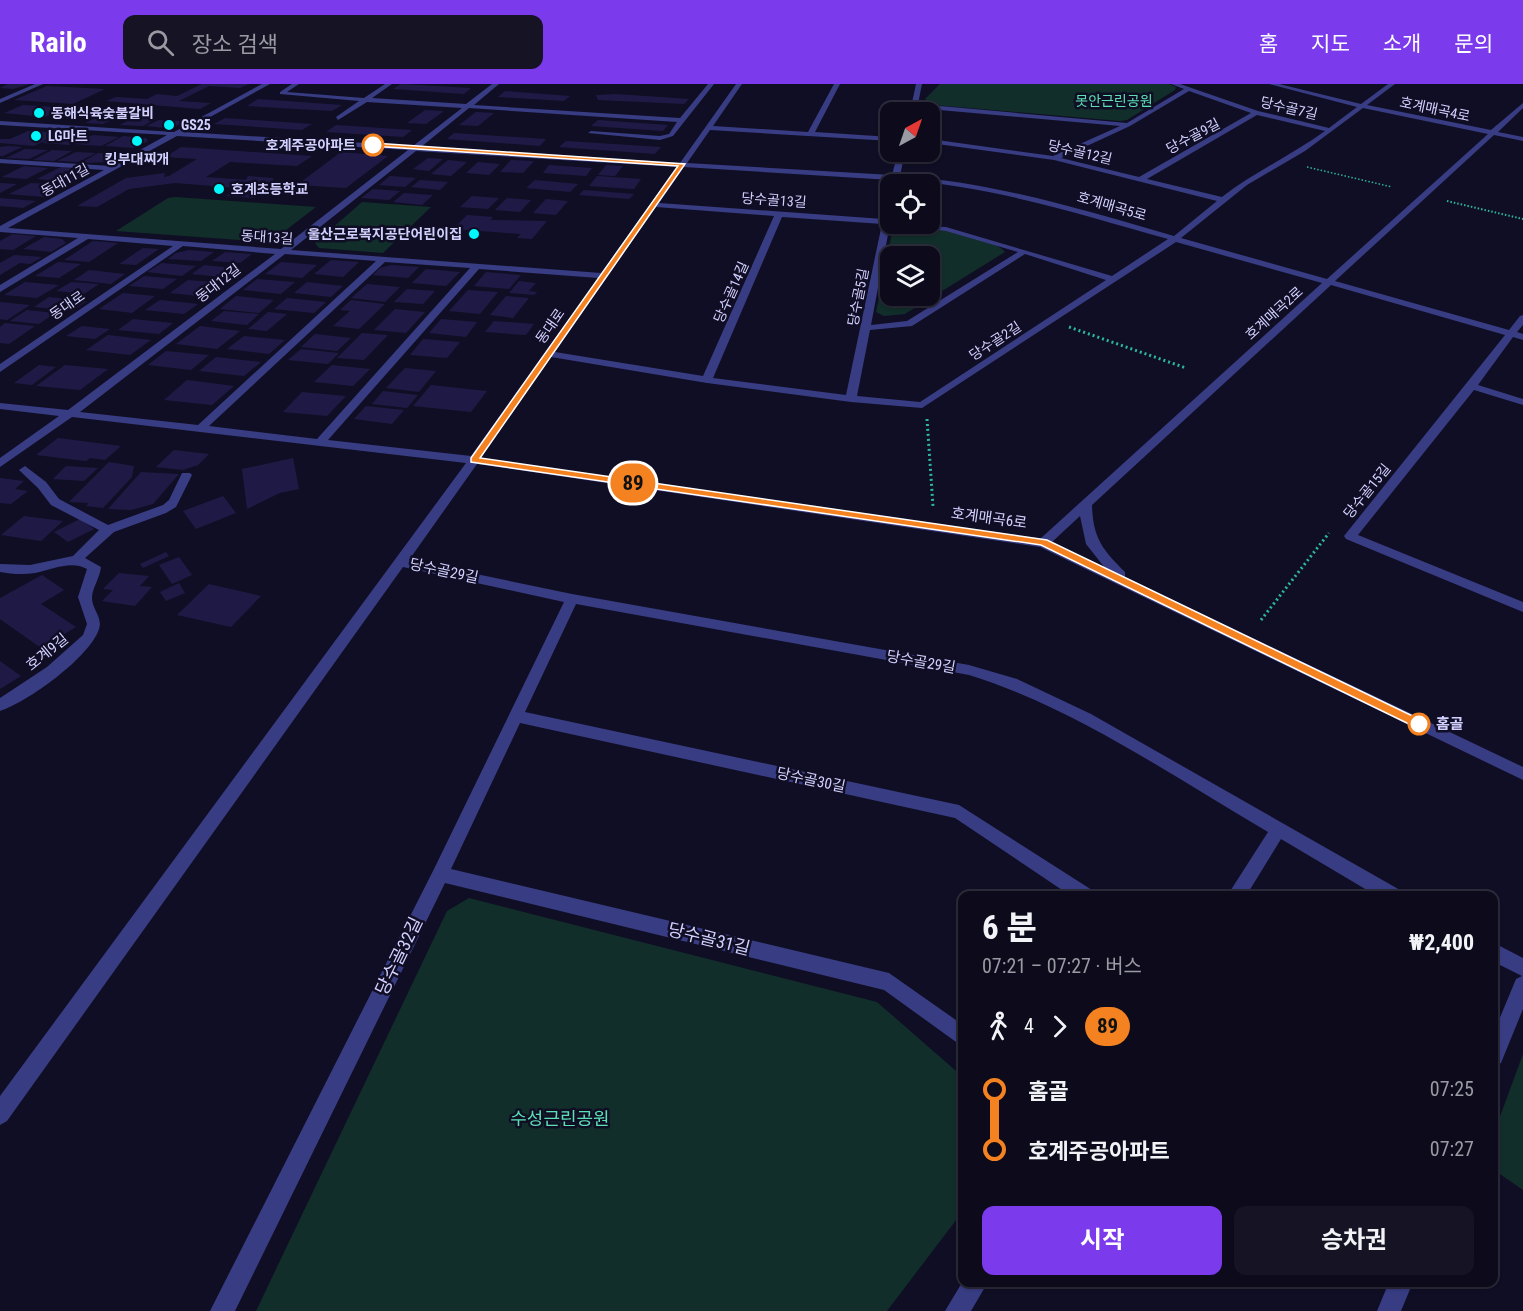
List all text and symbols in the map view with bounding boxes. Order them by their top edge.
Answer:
search box [123,15,543,69]
text: Railo [30,26,87,59]
icon: search [144,26,177,59]
text: 장소 검색 [192,32,278,57]
text: 홈 [1259,32,1278,56]
text: 지도 [1311,32,1350,56]
text: 소개 [1383,32,1421,56]
text: 문의 [1454,32,1493,56]
park label: 못안근린공원 [1075,93,1153,109]
street label: 당수골7길 [1259,94,1319,122]
street label: 호계매곡4로 [1398,94,1472,124]
north arrow [880,102,940,162]
map controls [880,102,940,306]
place label: 동해식육숯불갈비 [51,105,154,121]
marker: 동해식육숯불갈비 [32,106,46,120]
street label: 당수골9길 [1163,115,1223,157]
place label: GS25 [181,117,211,133]
marker: GS25 [162,118,176,132]
place label: LG마트 [48,128,88,144]
marker: LG마트 [29,129,43,143]
marker: 킹부대찌개 [130,134,144,148]
marker: 호계주공아파트 [362,134,384,156]
place label: 호계주공아파트 [266,137,356,153]
street label: 당수골12길 [1046,137,1114,167]
place label: 킹부대찌개 [105,151,169,167]
street label: 동대11길 [38,160,92,200]
button: locate [880,174,940,234]
place label: 호계초등학교 [231,181,308,197]
marker: 호계초등학교 [212,182,226,196]
street label: 호계매곡5로 [1076,188,1149,224]
street label: 당수골13길 [741,190,807,210]
place label: 울산근로복지공단어린이집 [307,226,462,242]
street label: 동대13길 [240,227,294,247]
marker: 울산근로복지공단어린이집 [467,227,481,241]
button: layers [880,246,940,306]
street label: 당수골14길 [710,259,752,325]
street label: 동대12길 [192,261,244,305]
street label: 당수골5길 [845,267,871,327]
street label: 호계매곡2로 [1242,283,1306,343]
street label: 동대로 [47,287,88,323]
street label: 동대로 [532,305,568,346]
street label: 당수골2길 [966,318,1024,364]
street label: 당수골15길 [1340,461,1394,521]
line badge: 89 [606,464,660,502]
text: 89 [622,471,644,495]
street label: 호계매곡6로 [950,504,1028,532]
street label: 당수골29길 [408,555,480,587]
street label: 호계9길 [22,630,72,674]
street label: 당수골29길 [885,647,957,677]
marker: 홈골 [1408,713,1430,735]
place label: 홈골 [1436,715,1464,733]
street label: 당수골30길 [775,764,847,796]
text: 6 분 [982,908,1037,947]
street label: 당수골32길 [371,913,426,998]
street label: 당수골31길 [666,918,752,959]
text: ₩2,400 [1409,930,1474,955]
text: 07:21 – 07:27 · 버스 [982,954,1142,978]
icon: walk [982,1010,1015,1043]
icon: forward [1043,1010,1076,1043]
text: 4 [1024,1014,1034,1038]
text: 89 [1097,1014,1118,1038]
text: 07:25 [1430,1077,1474,1101]
text: 홈골 [1028,1079,1068,1104]
park label: 수성근린공원 [510,1108,610,1129]
text: 07:27 [1430,1137,1474,1161]
text: 호계주공아파트 [1028,1139,1170,1164]
button: 시작 [982,1206,1222,1275]
button: 승차권 [1234,1206,1474,1275]

